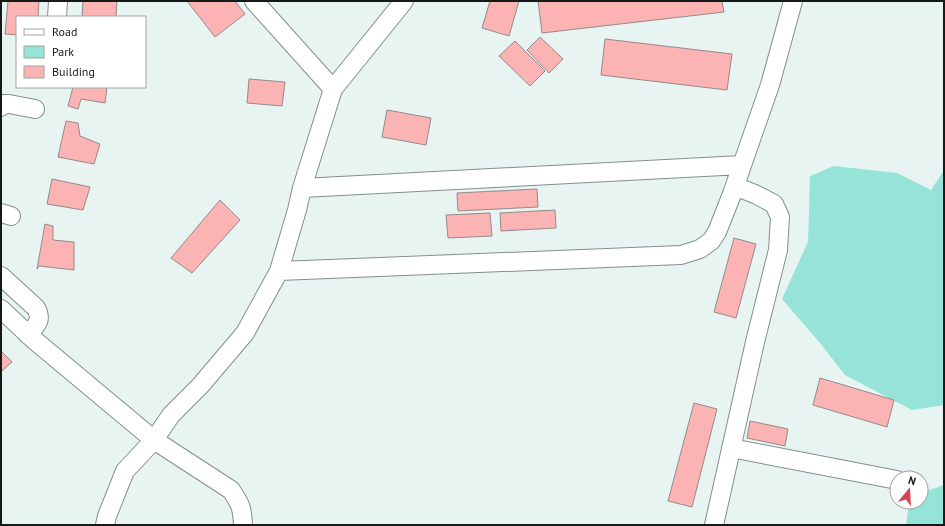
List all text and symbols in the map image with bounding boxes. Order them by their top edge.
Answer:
legend [16,16,146,88]
text: Road [52,24,77,39]
text: Park [52,44,74,59]
text: Building [52,64,95,79]
north arrow [889,470,929,510]
text: N [906,473,918,488]

